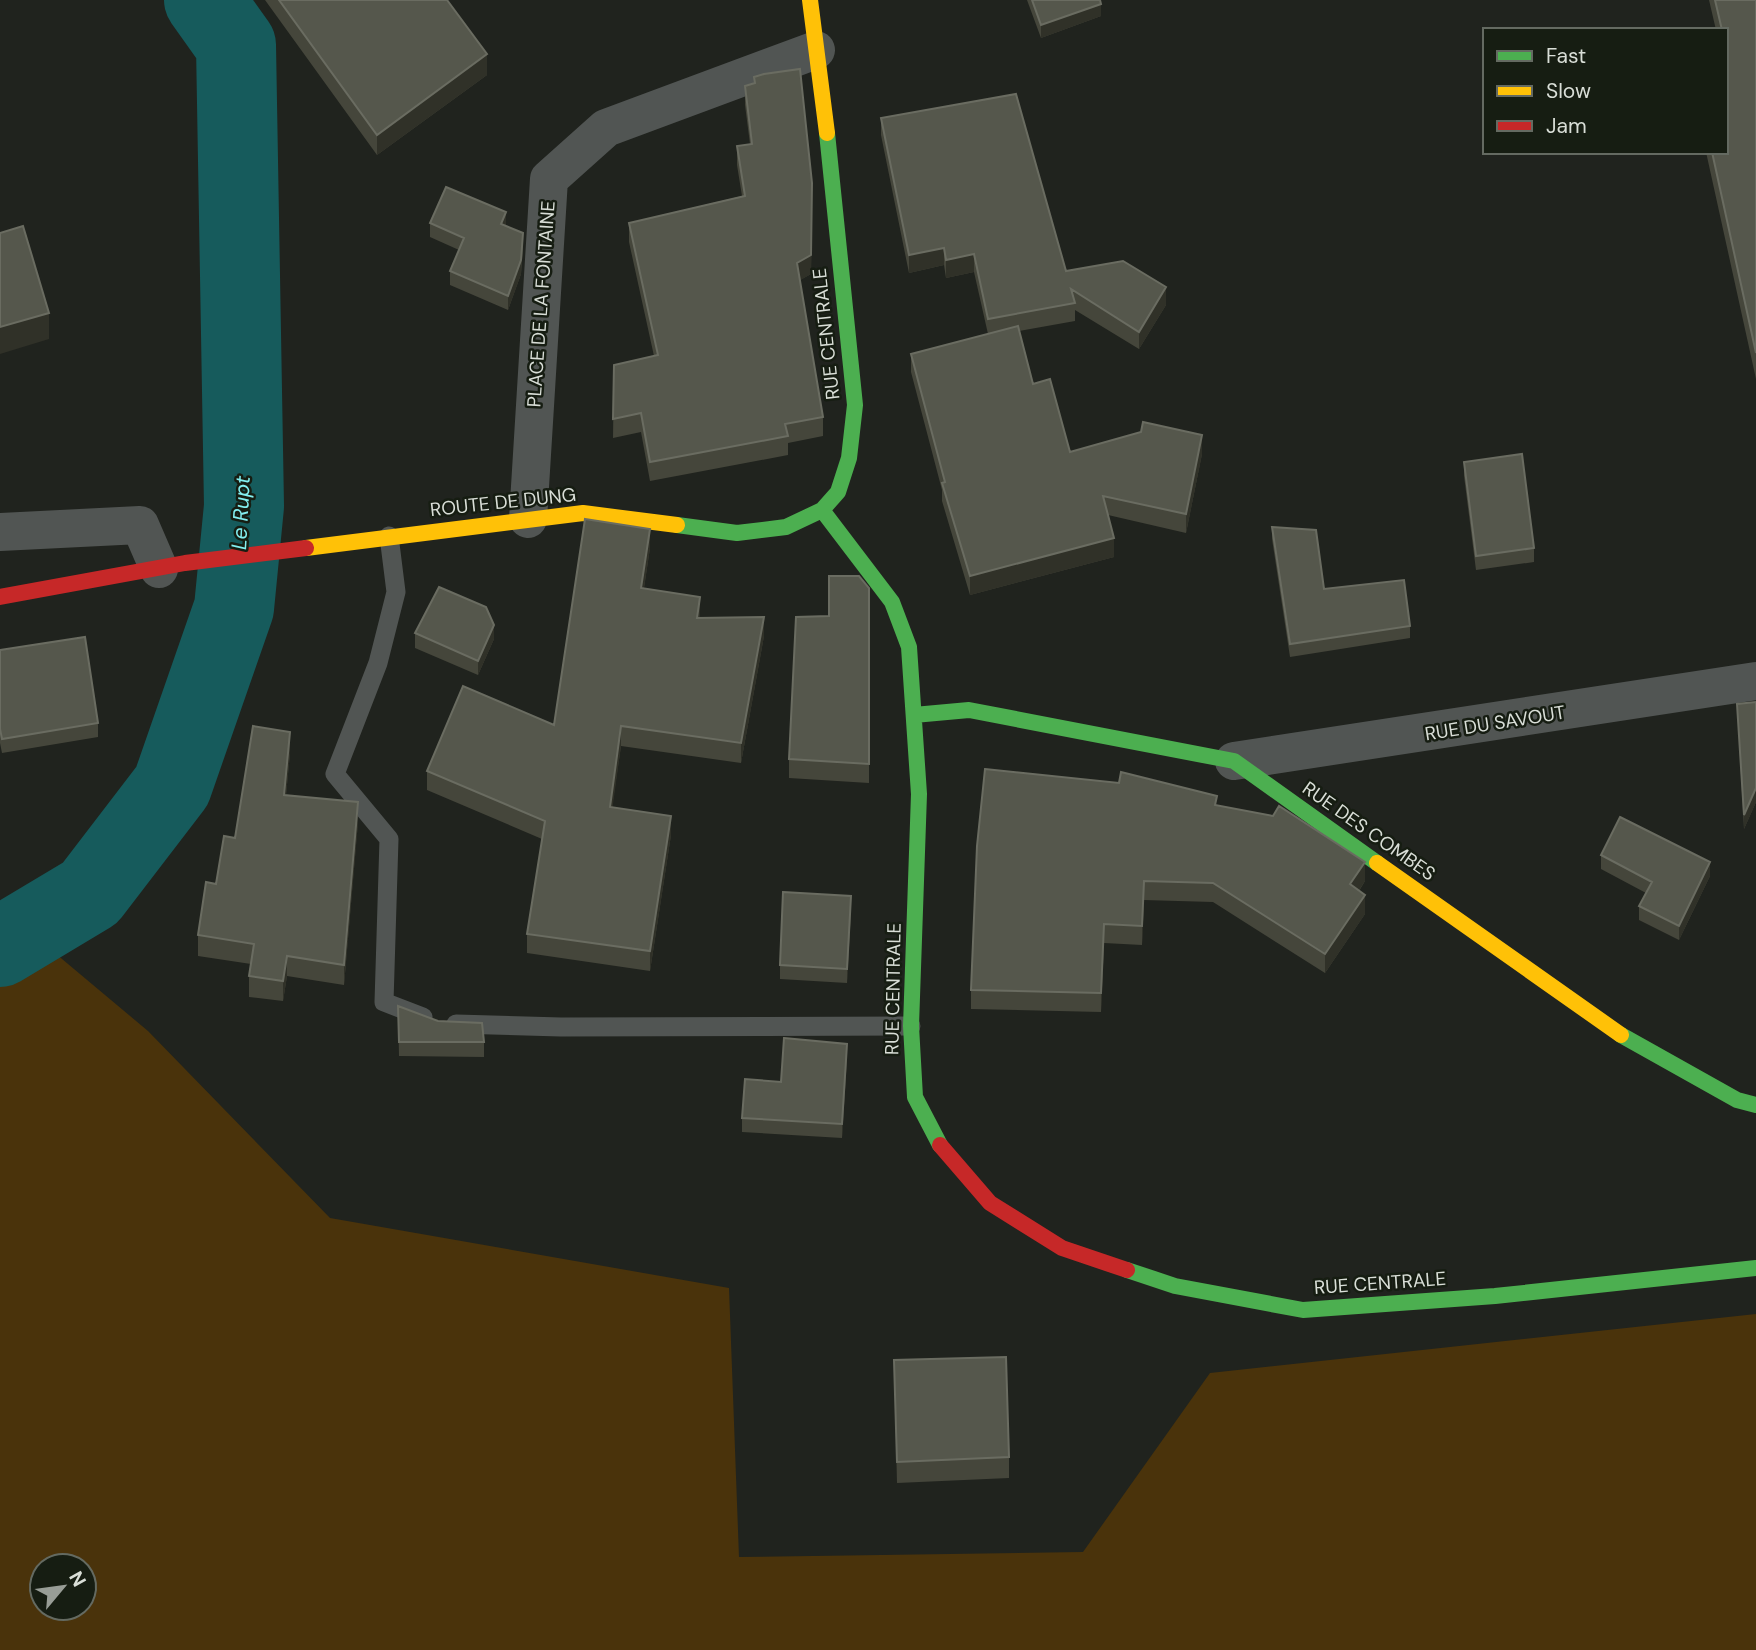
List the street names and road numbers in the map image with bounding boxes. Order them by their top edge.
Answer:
street label: PLACE DE LA FONTAINE [521,200,561,408]
street label: RUE CENTRALE [807,267,845,401]
street label: ROUTE DE DUNG [429,482,577,522]
street label: RUE DU SAVOUT [1423,700,1567,746]
street label: RUE DES COMBES [1298,776,1440,886]
street label: RUE CENTRALE [879,923,907,1055]
street label: RUE CENTRALE [1313,1266,1447,1300]

